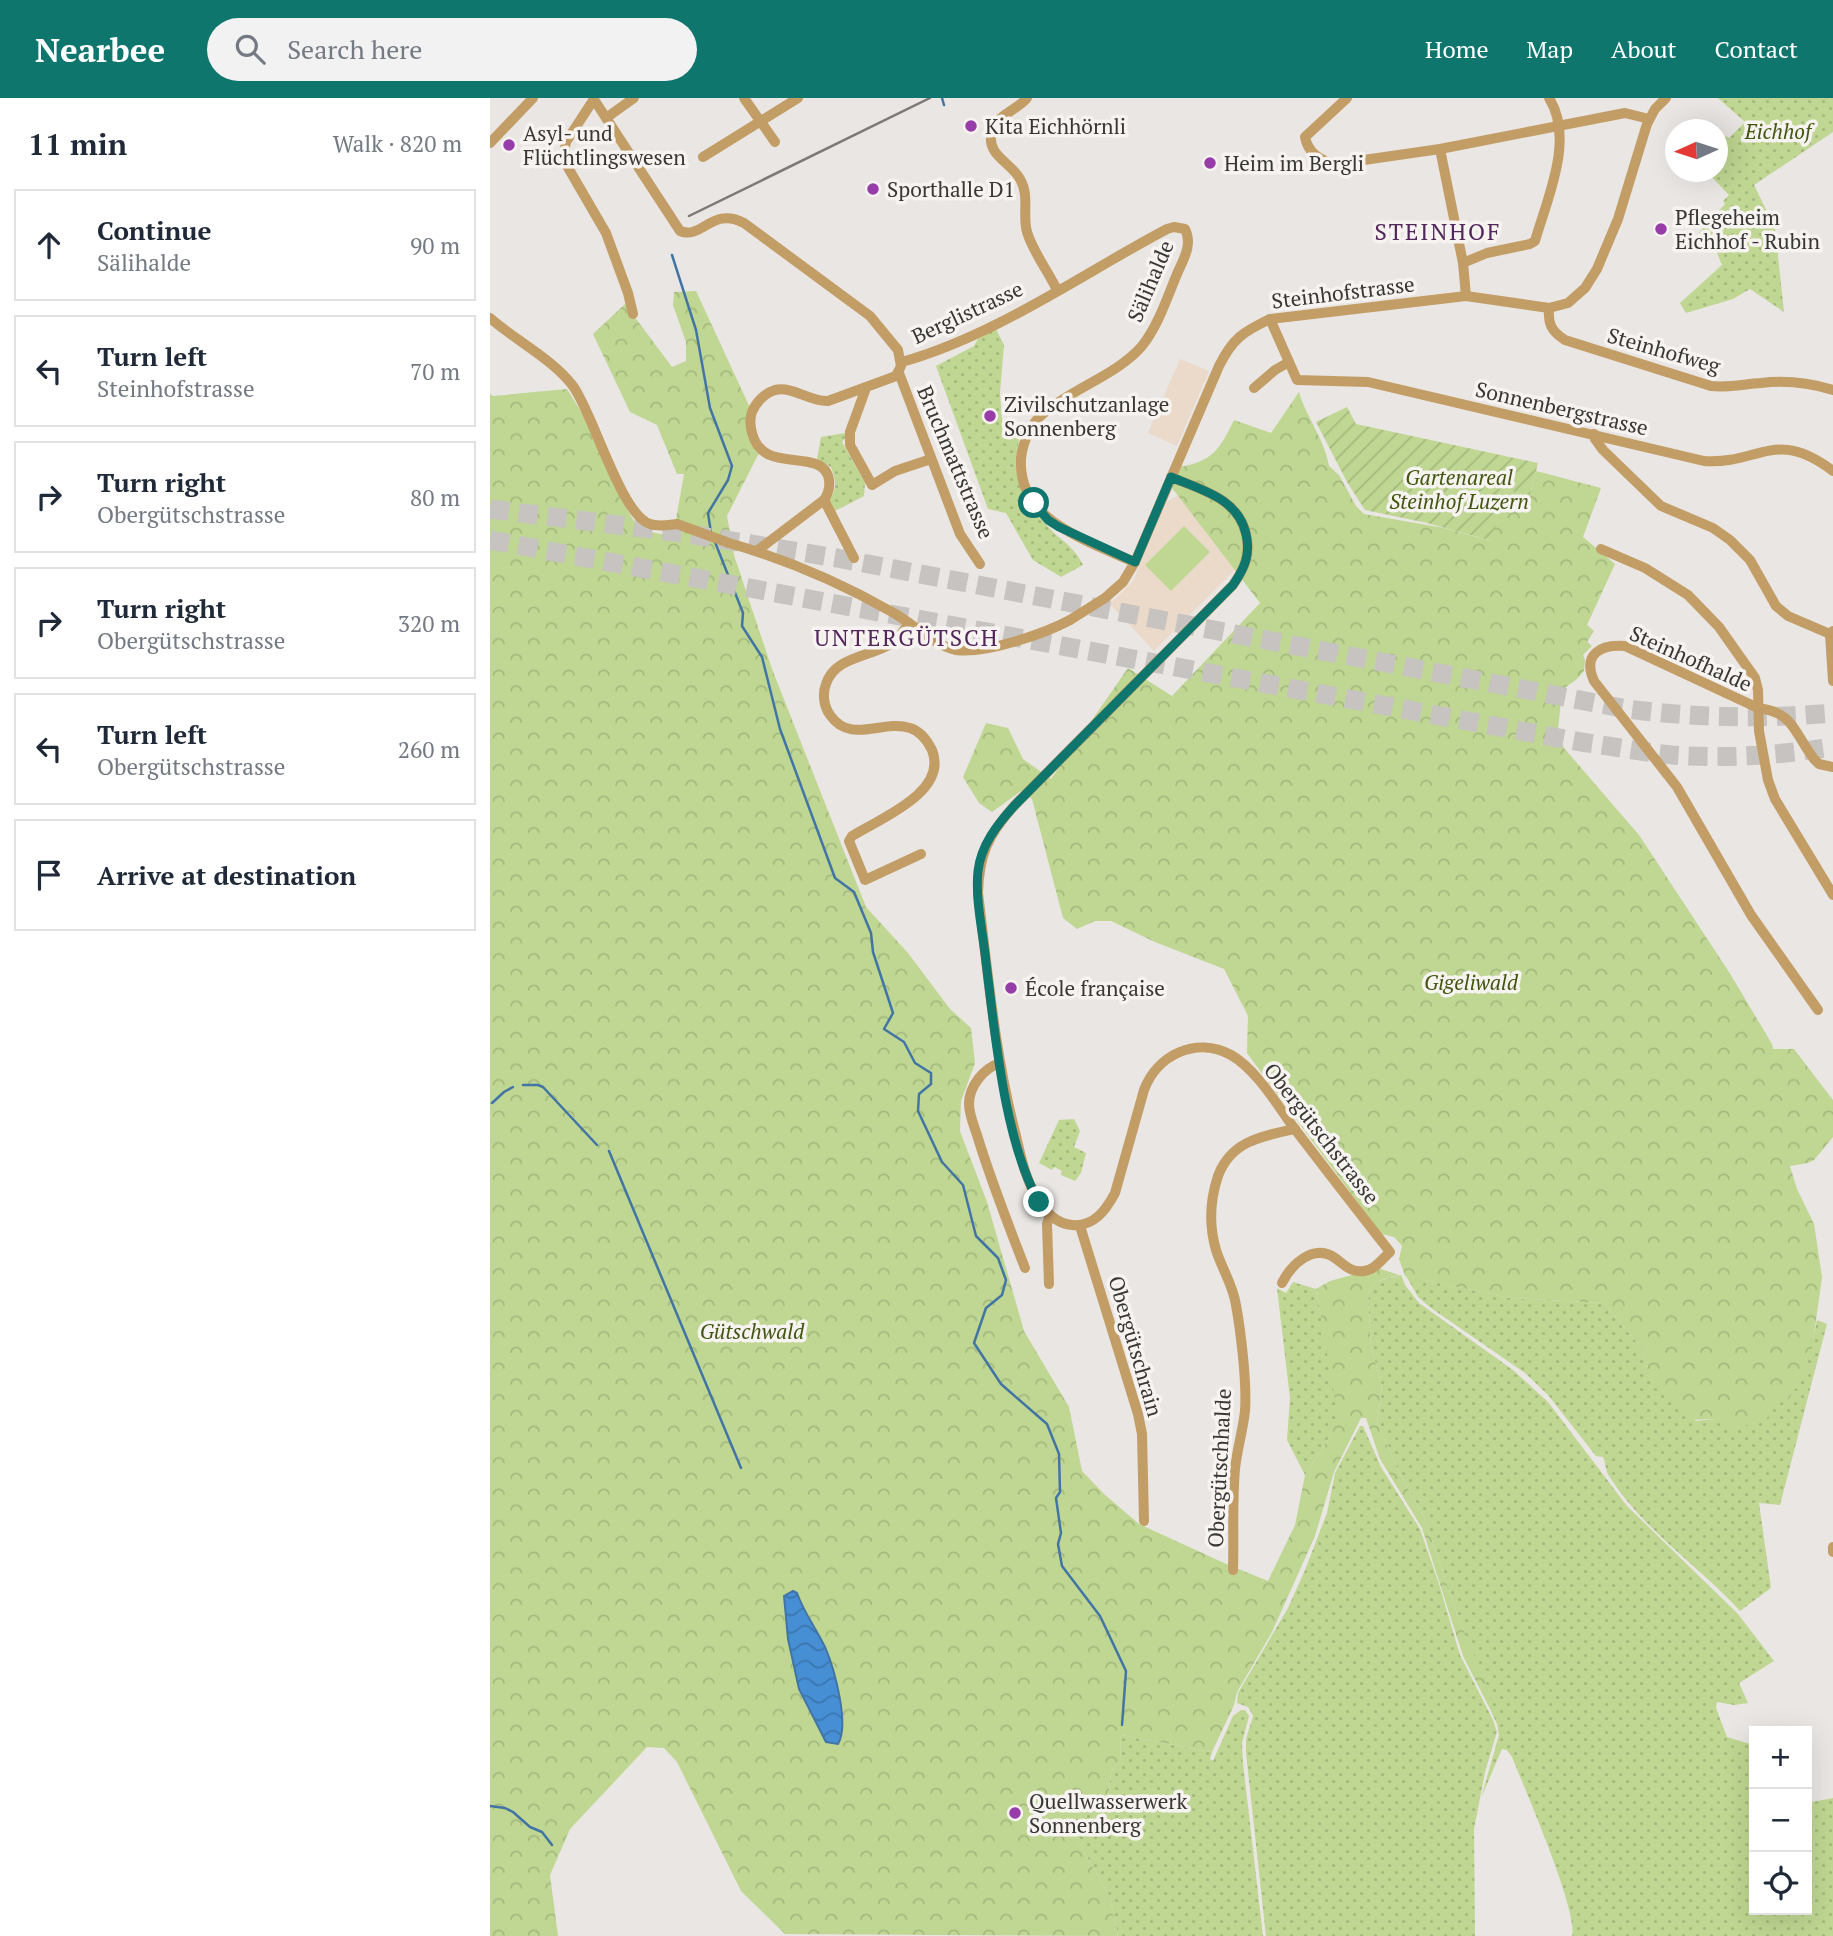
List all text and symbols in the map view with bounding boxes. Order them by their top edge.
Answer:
search box [207,18,697,81]
text: Nearbee [35,28,165,71]
icon: search [231,30,269,68]
text: Search here [287,32,422,66]
text: Home [1425,33,1489,65]
text: Map [1527,33,1573,65]
text: About [1611,33,1677,65]
text: Contact [1715,33,1798,65]
place label: Kita Eichhörnli [985,112,1126,140]
park label: Eichhof [1744,117,1815,145]
marker: Kita Eichhörnli [963,118,979,134]
place label: Asyl- und Flüchtlingswesen [523,119,686,171]
north arrow [1665,119,1728,182]
text: 11 min [28,124,127,164]
text: Walk · 820 m [333,128,462,159]
marker: Asyl- und Flüchtlingswesen [501,137,517,153]
place label: Heim im Bergli [1224,149,1364,177]
marker: Heim im Bergli [1202,155,1218,171]
place label: Sporthalle D1 [887,175,1015,203]
marker: Sporthalle D1 [865,181,881,197]
place label: Pflegeheim Eichhof - Rubin [1675,203,1820,255]
text: Continue [97,213,211,247]
district label: STEINHOF [1374,216,1502,247]
marker: Pflegeheim Eichhof - Rubin [1653,221,1669,237]
icon: ahead [30,226,68,264]
text: 90 m [410,230,460,261]
street label: Sälihalde [1120,236,1180,326]
text: Sälihalde [97,247,191,278]
street label: Steinhofstrasse [1270,269,1416,315]
street label: Berglistrasse [907,274,1027,350]
street label: Steinhofweg [1604,321,1725,380]
text: Turn left [97,339,207,373]
icon: left [30,352,68,390]
text: 70 m [410,356,460,387]
text: Steinhofstrasse [97,373,255,404]
street label: Sonnenbergstrasse [1473,375,1651,441]
street label: Bruchmattstrasse [911,381,1001,543]
place label: Zivilschutzanlage Sonnenberg [1004,390,1169,442]
marker: Zivilschutzanlage Sonnenberg [982,408,998,424]
park label: Gartenareal Steinhof Luzern [1389,463,1529,515]
text: Turn right [97,465,226,499]
icon: right [30,478,68,516]
text: 80 m [410,482,460,513]
route start [1018,487,1049,518]
text: Obergütschstrasse [97,499,285,530]
text: Turn right [97,591,226,625]
icon: right [30,604,68,642]
text: 320 m [398,608,460,639]
street label: Steinhofhalde [1625,619,1757,697]
district label: UNTERGÜTSCH [814,622,1000,653]
text: Obergütschstrasse [97,625,285,656]
text: Turn left [97,717,207,751]
icon: left [30,730,68,768]
text: 260 m [398,734,460,765]
text: Obergütschstrasse [97,751,285,782]
icon: arrive [30,856,68,894]
text: Arrive at destination [97,858,356,892]
park label: Gigeliwald [1424,968,1519,996]
place label: École française [1025,974,1165,1002]
marker: École française [1003,980,1019,996]
street label: Obergütschstrasse [1258,1057,1386,1209]
route end [1023,1186,1054,1217]
street label: Obergütschrain [1103,1272,1170,1420]
park label: Gütschwald [700,1317,805,1345]
street label: Obergütschhalde [1201,1388,1237,1548]
map controls [1749,1726,1812,1915]
button: + [1749,1726,1812,1789]
place label: Quellwasserwerk Sonnenberg [1029,1787,1187,1839]
button: − [1749,1789,1812,1852]
marker: Quellwasserwerk Sonnenberg [1007,1805,1023,1821]
button: locate [1749,1852,1812,1915]

